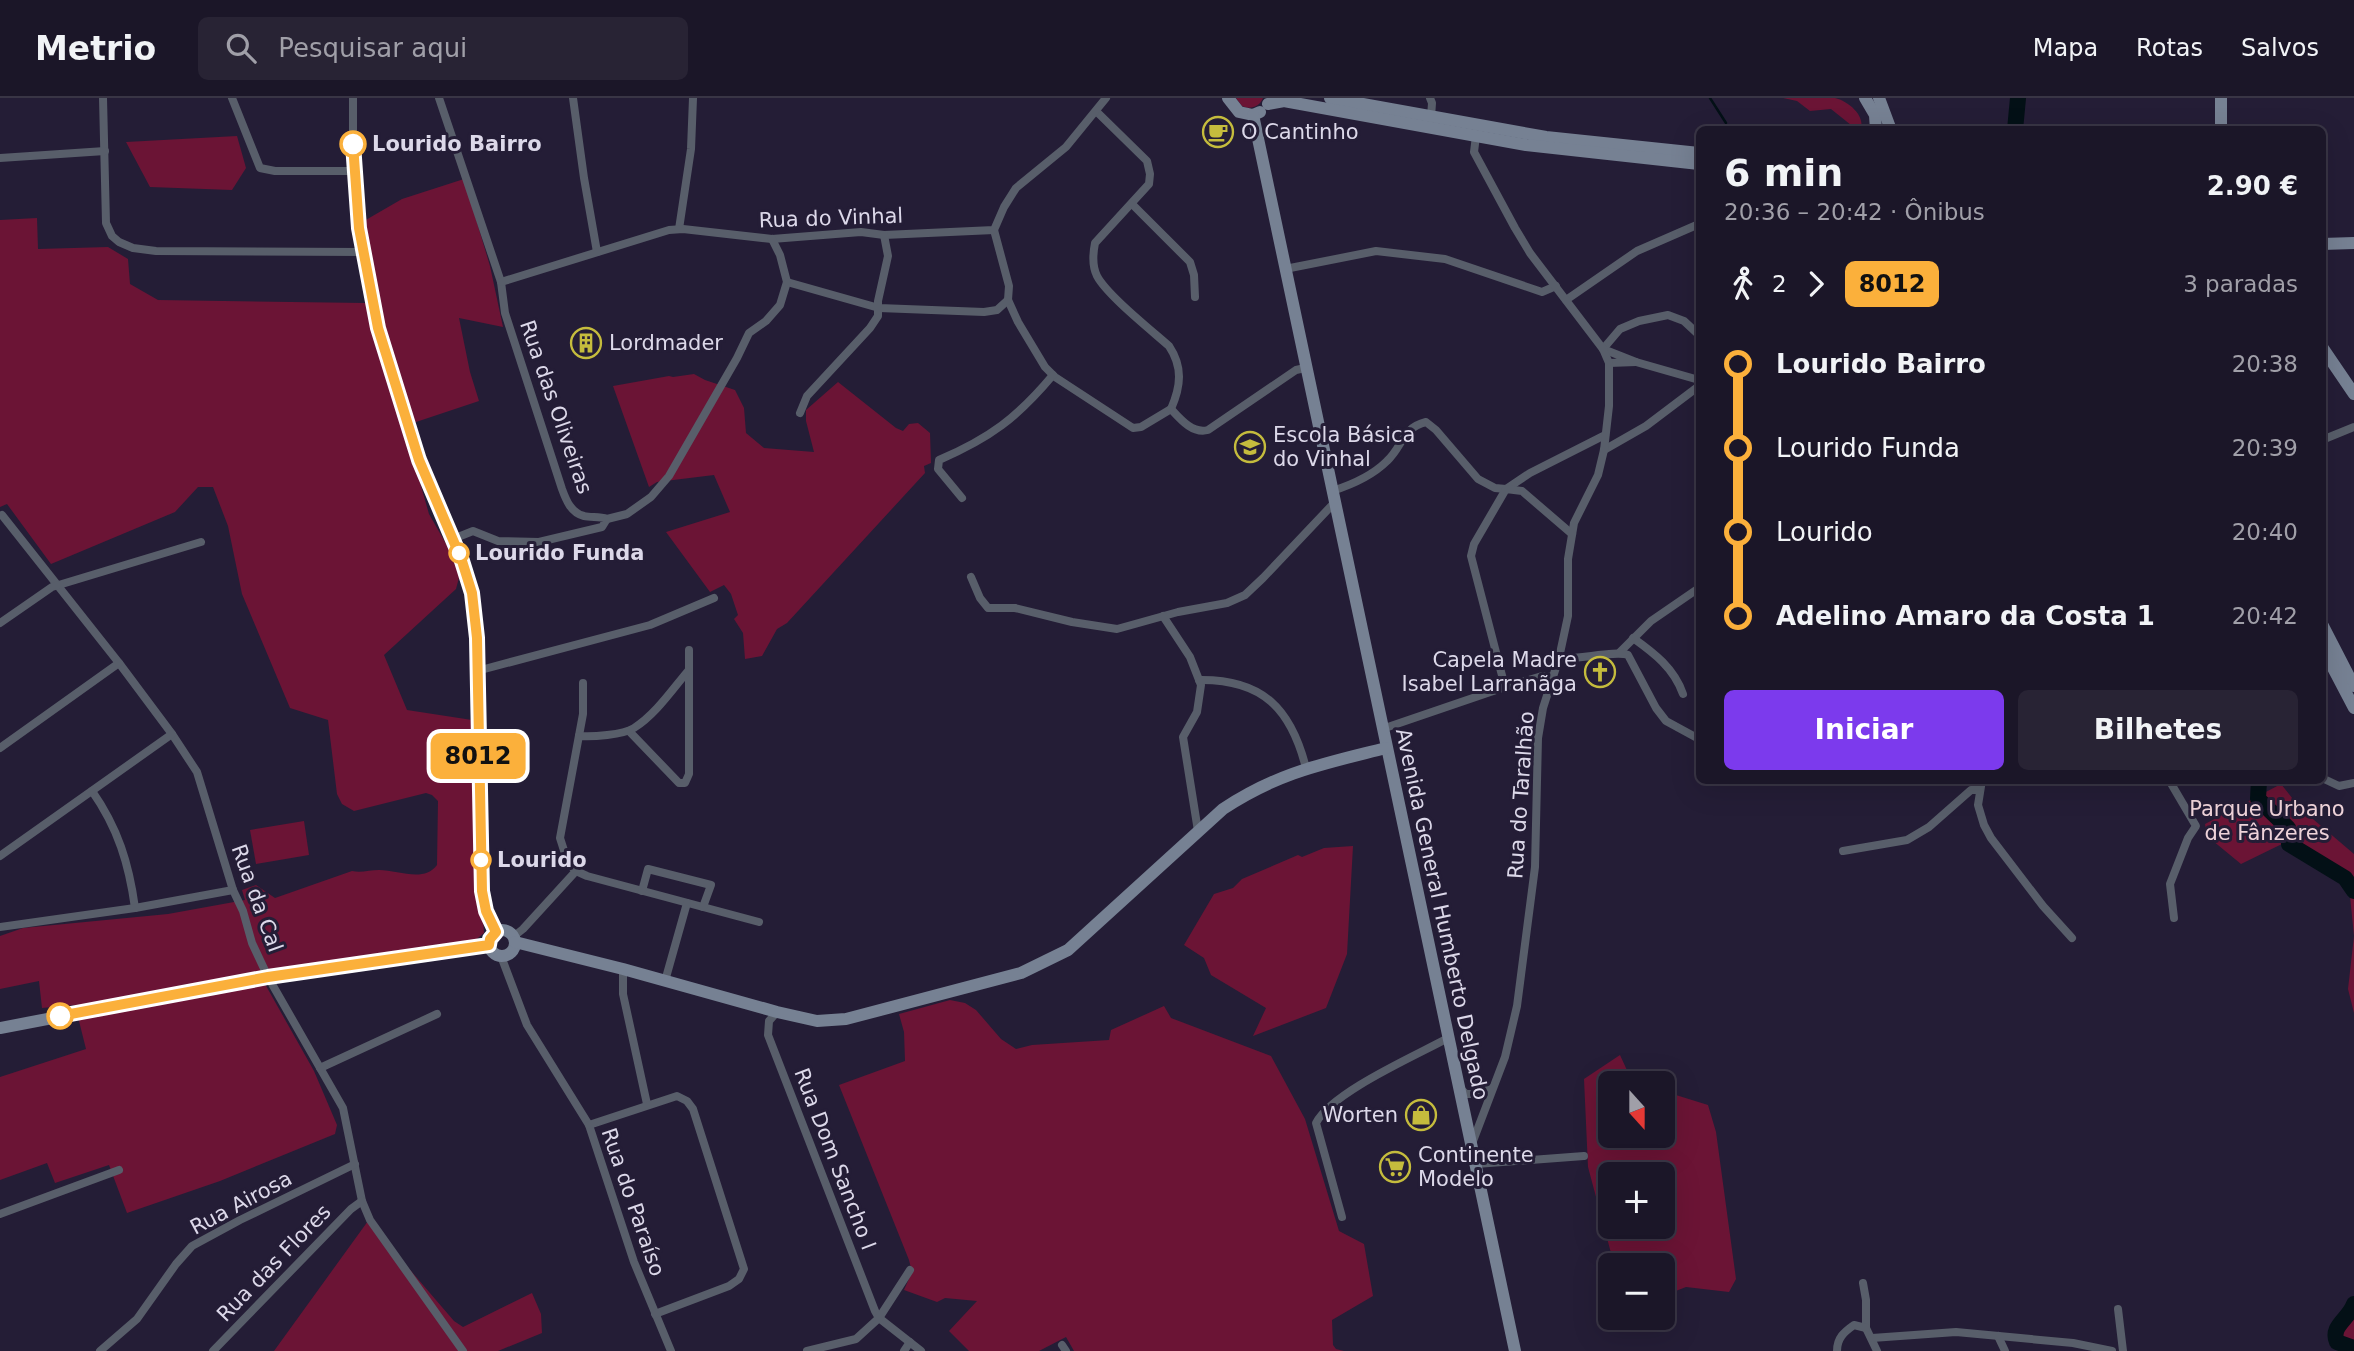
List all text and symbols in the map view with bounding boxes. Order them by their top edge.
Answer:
search box [198,17,688,80]
text: Metrio [35,29,156,68]
icon: search [222,29,260,67]
text: Pesquisar aqui [278,33,467,63]
text: Mapa [2033,34,2098,62]
text: Rotas [2136,34,2203,62]
text: Salvos [2241,34,2319,62]
cafe icon: O Cantinho [1201,115,1235,149]
place label: O Cantinho [1241,120,1359,144]
marker: Lourido Bairro [340,131,366,157]
place label: Lourido Bairro [372,132,542,156]
text: 6 min [1724,151,1843,195]
text: 2.90 € [2207,171,2298,201]
text: 20:36 – 20:42 · Ônibus [1724,199,1985,225]
street label: Rua do Vinhal [758,203,904,233]
icon: walk [1724,265,1762,303]
icon: forward [1797,265,1835,303]
text: 8012 [1859,270,1925,298]
text: 2 [1772,271,1787,297]
text: 3 paradas [2183,271,2298,297]
street label: Rua das Oliveiras [515,317,597,497]
building icon: Lordmader [569,326,603,360]
place label: Lordmader [609,331,723,355]
text: Lourido Bairro [1776,349,1986,379]
text: 20:38 [2232,351,2298,377]
place label: Escola Básica do Vinhal [1273,423,1415,471]
school or university icon: Escola Básica do Vinhal [1233,430,1267,464]
text: Lourido Funda [1776,433,1960,463]
text: 20:39 [2232,435,2298,461]
text: Lourido [1776,517,1873,547]
text: 20:40 [2232,519,2298,545]
place label: Lourido Funda [475,541,645,565]
marker: Lourido Funda [449,543,469,563]
text: Adelino Amaro da Costa 1 [1776,601,2155,631]
text: 20:42 [2232,603,2298,629]
place label: Capela Madre Isabel Larranãga [1402,648,1577,696]
church icon: Capela Madre Isabel Larranãga [1583,655,1617,689]
button: Iniciar [1724,690,2004,770]
button: Bilhetes [2018,690,2298,770]
street label: Rua do Taralhão [1503,710,1539,880]
street label: Avenida General Humberto Delgado [1391,726,1493,1102]
line badge: 8012 [429,733,527,779]
text: 8012 [445,742,511,770]
park label: Parque Urbano de Fânzeres [2189,797,2345,845]
street label: Rua da Cal [226,841,288,955]
place label: Lourido [497,848,587,872]
marker: Lourido [471,850,491,870]
unlabelled marker [47,1003,73,1029]
street label: Rua Dom Sancho I [789,1065,881,1253]
north arrow [1598,1071,1675,1148]
map controls [1598,1071,1675,1330]
shop icon: Worten [1404,1098,1438,1132]
place label: Worten [1323,1103,1398,1127]
street label: Rua do Paraíso [596,1125,670,1279]
place label: Continente Modelo [1418,1143,1534,1191]
supermarket icon: Continente Modelo [1378,1150,1412,1184]
button: + [1598,1162,1675,1239]
street label: Rua Airosa [186,1166,296,1240]
street label: Rua das Flores [212,1200,336,1326]
button: − [1598,1253,1675,1330]

